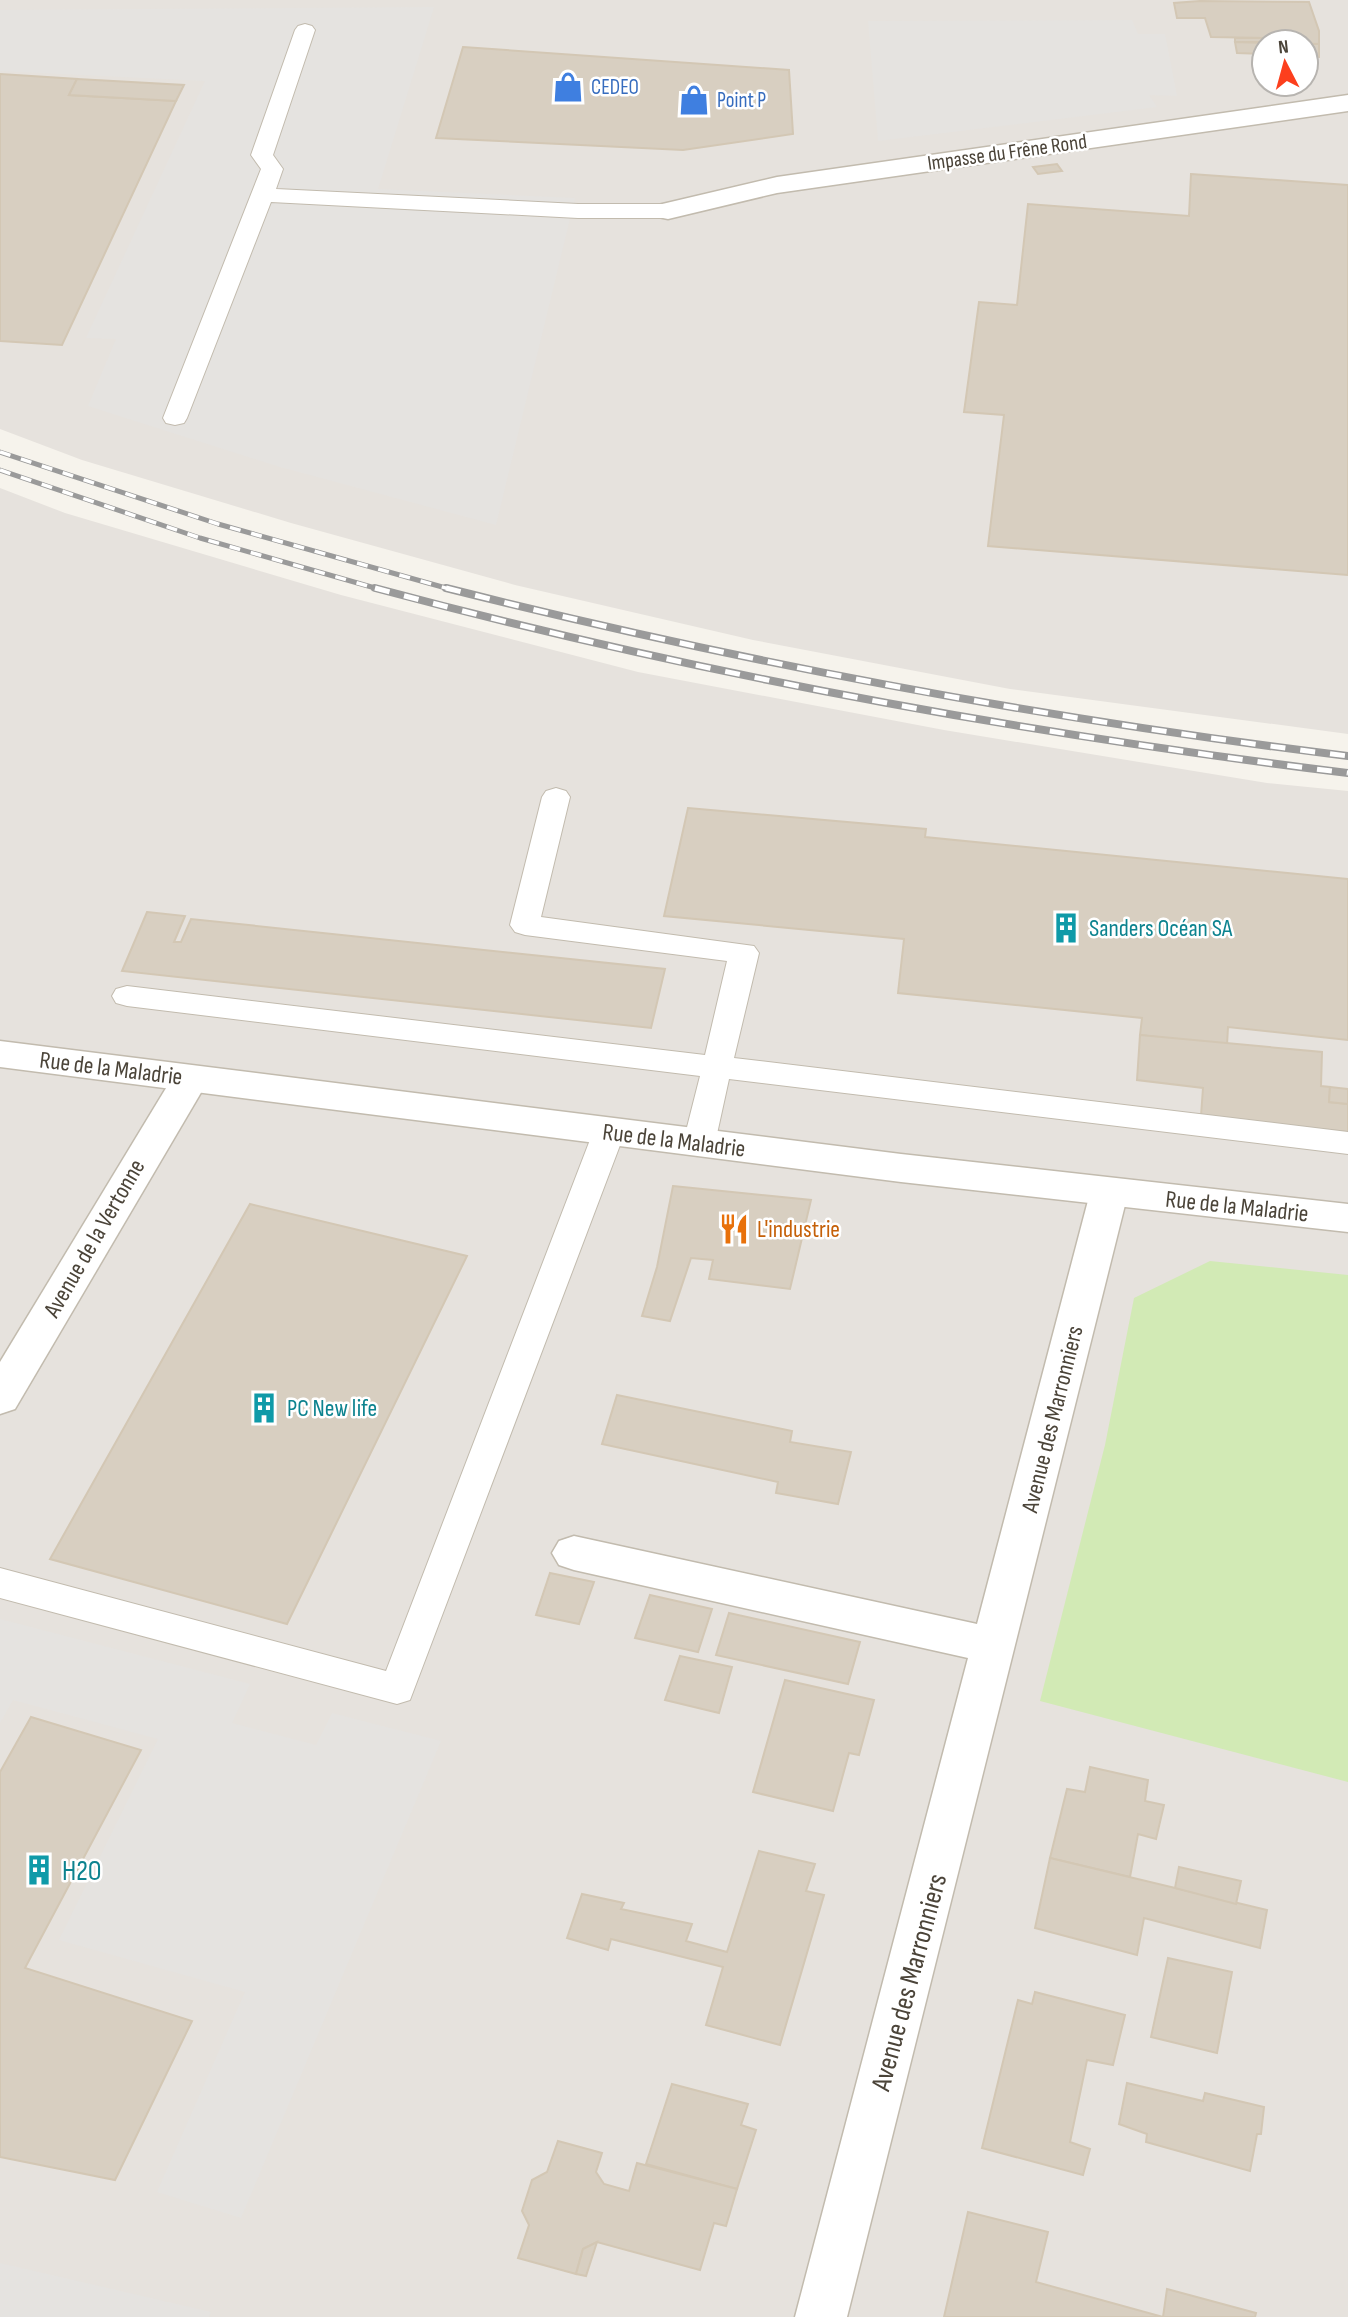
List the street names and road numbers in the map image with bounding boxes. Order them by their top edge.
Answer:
street label: Impasse du Frêne Rond [926,129,1088,176]
street label: Rue de la Maladrie [38,1045,184,1092]
street label: Rue de la Maladrie [601,1117,747,1164]
street label: Avenue de la Vertonne [37,1154,151,1323]
street label: Rue de la Maladrie [1164,1185,1310,1228]
street label: Avenue des Marronniers [1015,1323,1090,1516]
street label: Avenue des Marronniers [864,1870,954,2095]

